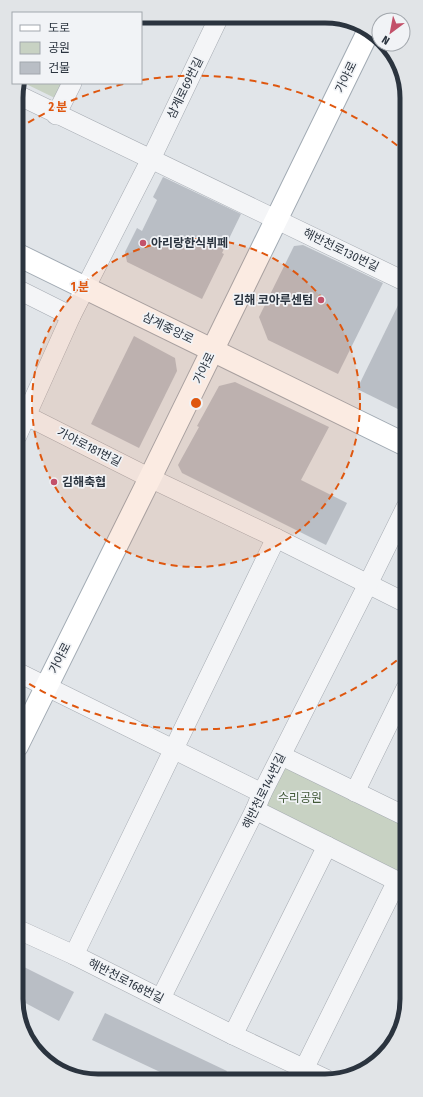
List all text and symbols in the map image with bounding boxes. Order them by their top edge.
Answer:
legend [12,12,142,84]
north arrow [371,12,411,52]
text: 도로 [48,21,70,35]
text: N [380,33,392,47]
text: 공원 [48,41,70,55]
street label: 삼계로69번길 [164,55,206,121]
street label: 가야로 [332,59,360,95]
text: 건물 [48,61,70,75]
text: 2 분 [47,100,68,114]
street label: 해반천로130번길 [301,226,381,274]
place label: 아리랑한식뷔페 [151,236,228,250]
marker: 아리랑한식뷔페 [138,238,148,248]
text: 1 분 [71,280,89,294]
place label: 김해 코아루센텀 [233,293,313,307]
marker: 김해 코아루센텀 [316,295,326,305]
street label: 삼계중앙로 [140,310,196,346]
street label: 가야로 [190,350,218,386]
centre of rings [189,396,203,410]
street label: 가야로181번길 [55,425,123,469]
place label: 김해축협 [62,475,106,489]
marker: 김해축협 [49,477,59,487]
street label: 가야로 [46,640,74,676]
street label: 해반천로144번길 [240,751,288,831]
park label: 수리공원 [278,791,322,805]
street label: 해반천로168번길 [86,956,166,1006]

